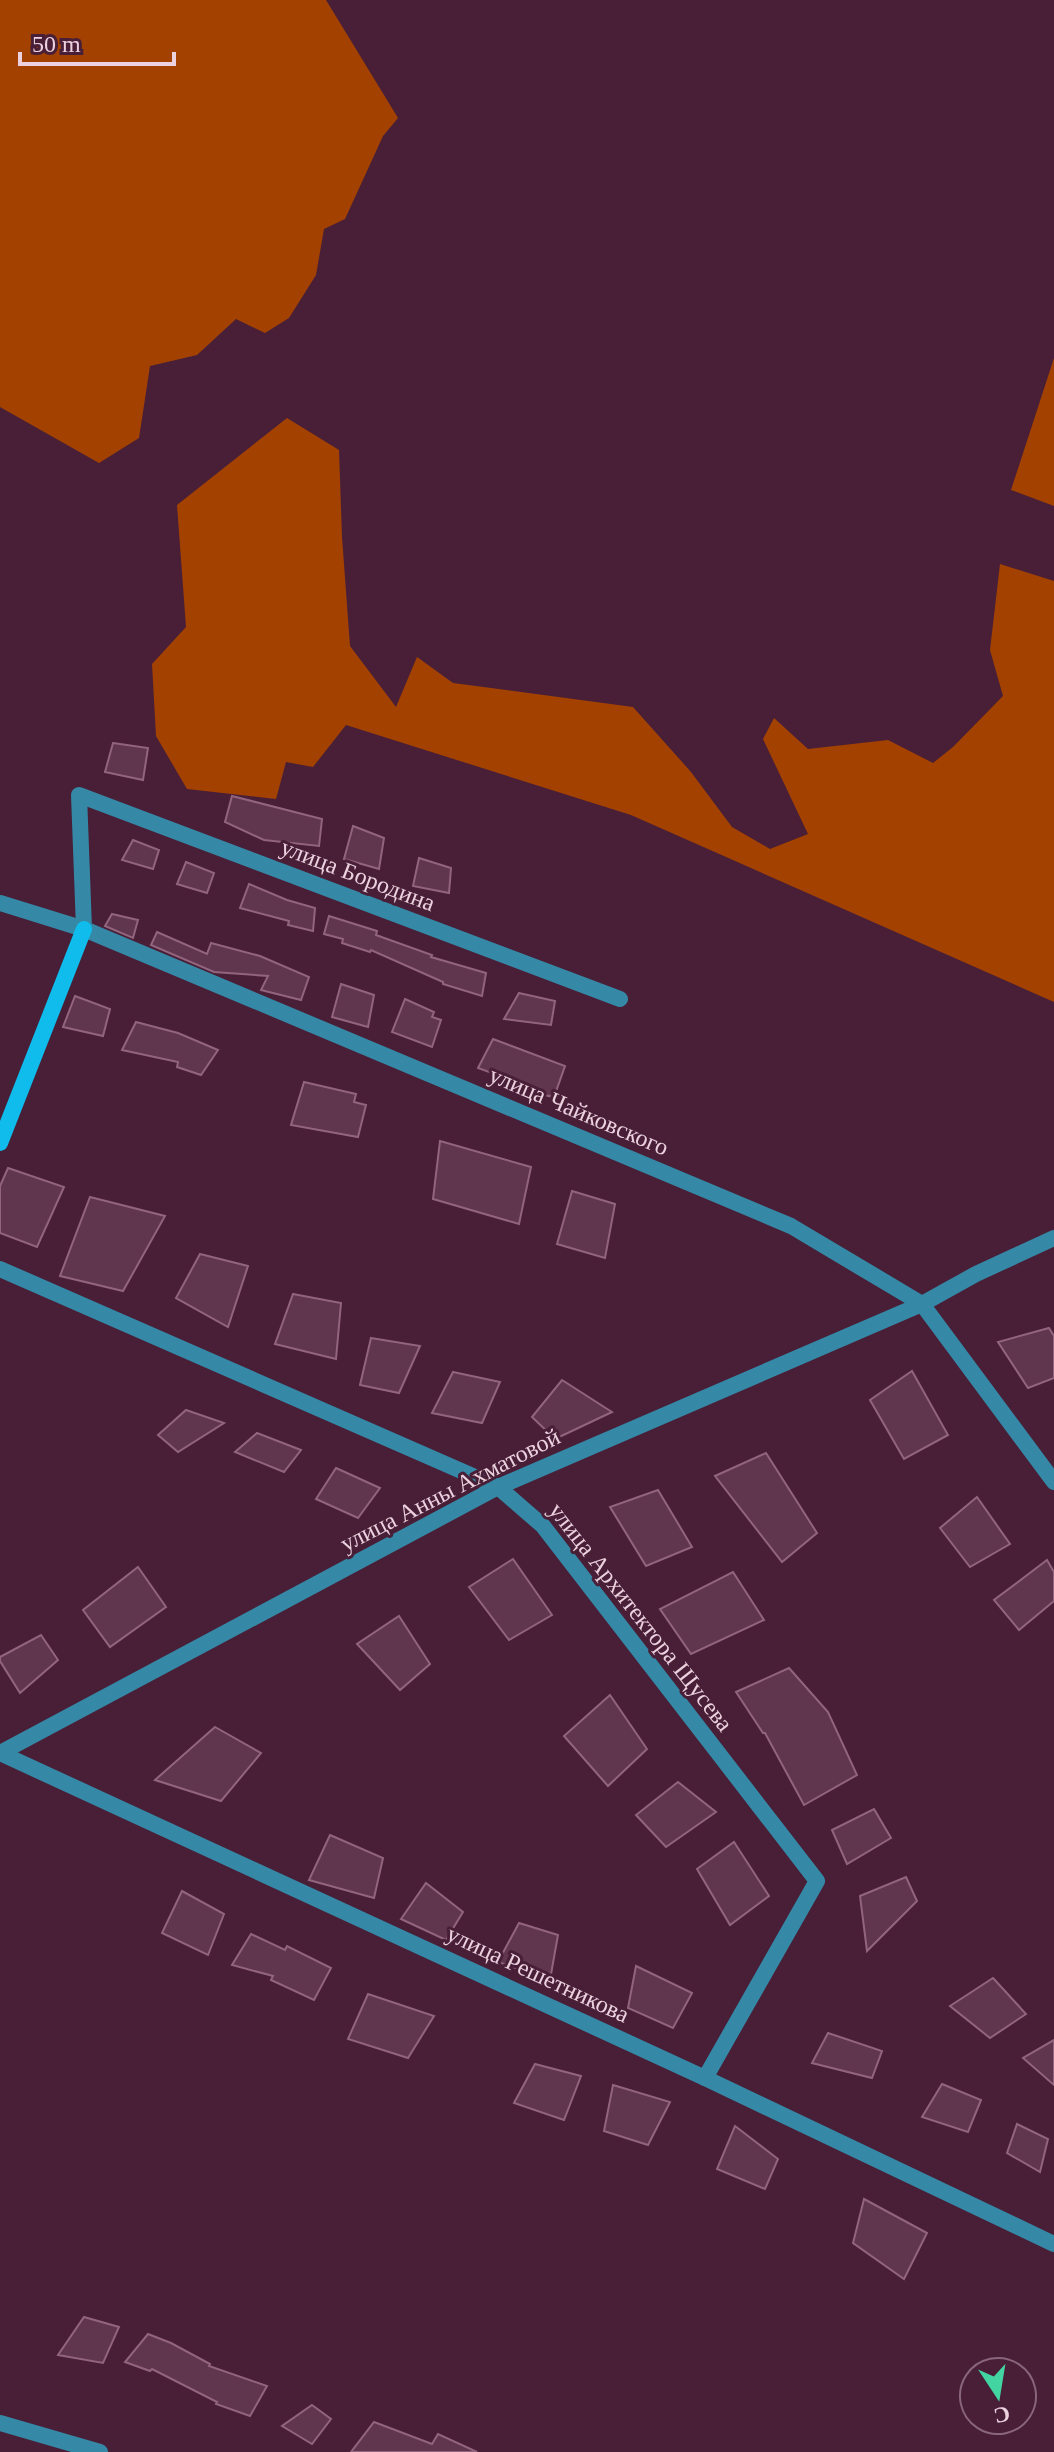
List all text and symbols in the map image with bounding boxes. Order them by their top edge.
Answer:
scale bar [20,16,174,66]
text: 50 m [32,31,81,57]
street label: улица Бородина [277,834,439,916]
street label: улица Чайковского [485,1061,673,1161]
street label: улица Анны Ахматовой [336,1423,564,1557]
street label: улица Архитектора Щусева [544,1498,738,1737]
street label: улица Решетникова [443,1920,634,2028]
north arrow [958,2356,1038,2436]
text: С [992,2401,1012,2429]

